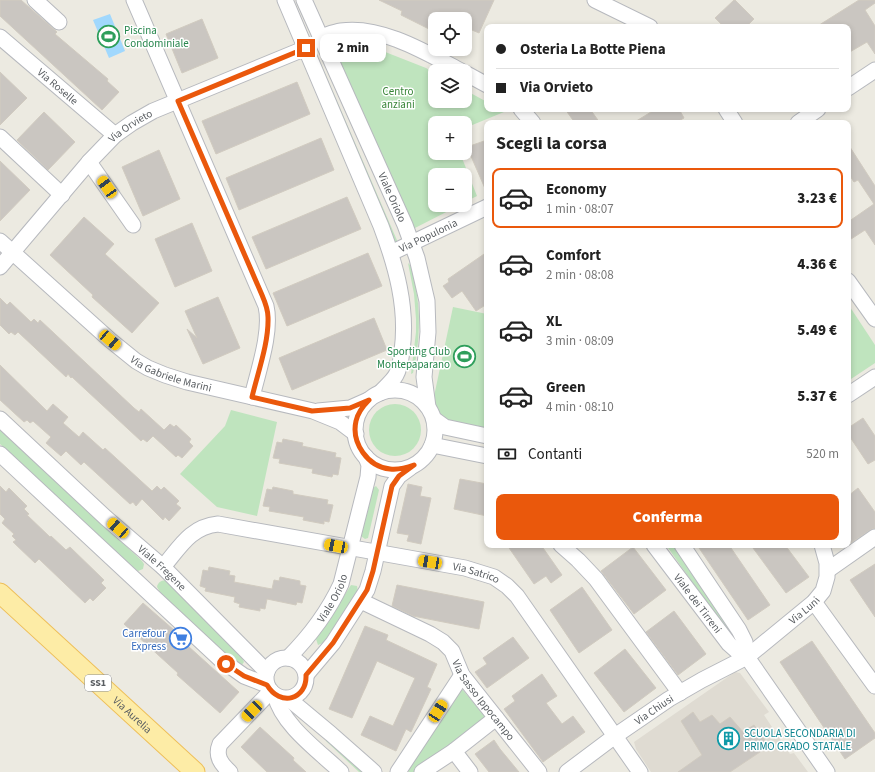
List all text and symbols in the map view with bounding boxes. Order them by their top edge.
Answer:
map controls [428,12,472,212]
button: locate [428,12,472,56]
sports icon: Piscina Condominiale [96,23,122,49]
place label: Piscina Condominiale [124,23,189,51]
callout: 2 min [320,34,386,62]
route end [297,39,315,57]
text: 2 min [337,39,369,57]
text: Osteria La Botte Piena [520,39,666,60]
button: layers [428,64,472,108]
street label: Via Roselle [34,65,82,108]
text: Via Orvieto [520,77,593,98]
park label: Centro anziani [381,84,415,112]
street label: Via Orvieto [105,105,155,145]
button: + [428,116,472,160]
text: Scegli la corsa [496,131,607,156]
button: − [428,168,472,212]
street label: Viale Oriolo [375,170,410,224]
car [95,174,119,200]
text: Economy [546,179,607,200]
icon: car [498,180,534,216]
text: 3.23 € [797,188,837,209]
text: 1 min · 08:07 [546,200,614,218]
street label: Via Populonia [396,215,460,256]
text: Comfort [546,245,601,266]
icon: car [498,246,534,282]
text: 4.36 € [797,254,837,275]
text: 2 min · 08:08 [546,266,614,284]
text: XL [546,311,562,332]
icon: car [498,312,534,348]
text: 5.49 € [797,320,837,341]
car [97,328,123,352]
text: 3 min · 08:09 [546,332,614,350]
place label: Sporting Club Montepaparano [377,344,450,372]
sports icon: Sporting Club Montepaparano [452,344,478,370]
street label: Via Gabriele Marini [127,352,213,395]
text: Green [546,377,586,398]
icon: car [498,378,534,414]
text: 5.37 € [797,386,837,407]
text: 4 min · 08:10 [546,398,614,416]
icon: cash [496,443,518,465]
text: Contanti [528,444,582,465]
text: 520 m [806,445,839,463]
button: Conferma [496,494,839,540]
car [105,516,131,540]
car [323,538,349,554]
street label: Viale Fregene [135,541,190,594]
car [417,554,443,570]
street label: Via Satrico [452,558,503,587]
street label: Viale dei Tirreni [671,570,726,636]
street label: Viale Oriolo [313,572,351,625]
street label: Via Luni [785,593,823,627]
place label: Carrefour Express [122,626,166,654]
supermarket icon: Carrefour Express [168,626,194,652]
route start [217,655,235,673]
street label: Via Sasso Ippocampo [449,657,518,743]
road number: SS1 [85,675,111,691]
street label: Via Chiusi [631,691,676,728]
street label: Via Aurelia [110,693,155,737]
car [239,698,265,724]
car [426,698,450,724]
building icon: SCUOLA SECONDARIA DI PRIMO GRADO STATALE [715,726,741,752]
place label: SCUOLA SECONDARIA DI PRIMO GRADO STATALE [744,726,856,754]

